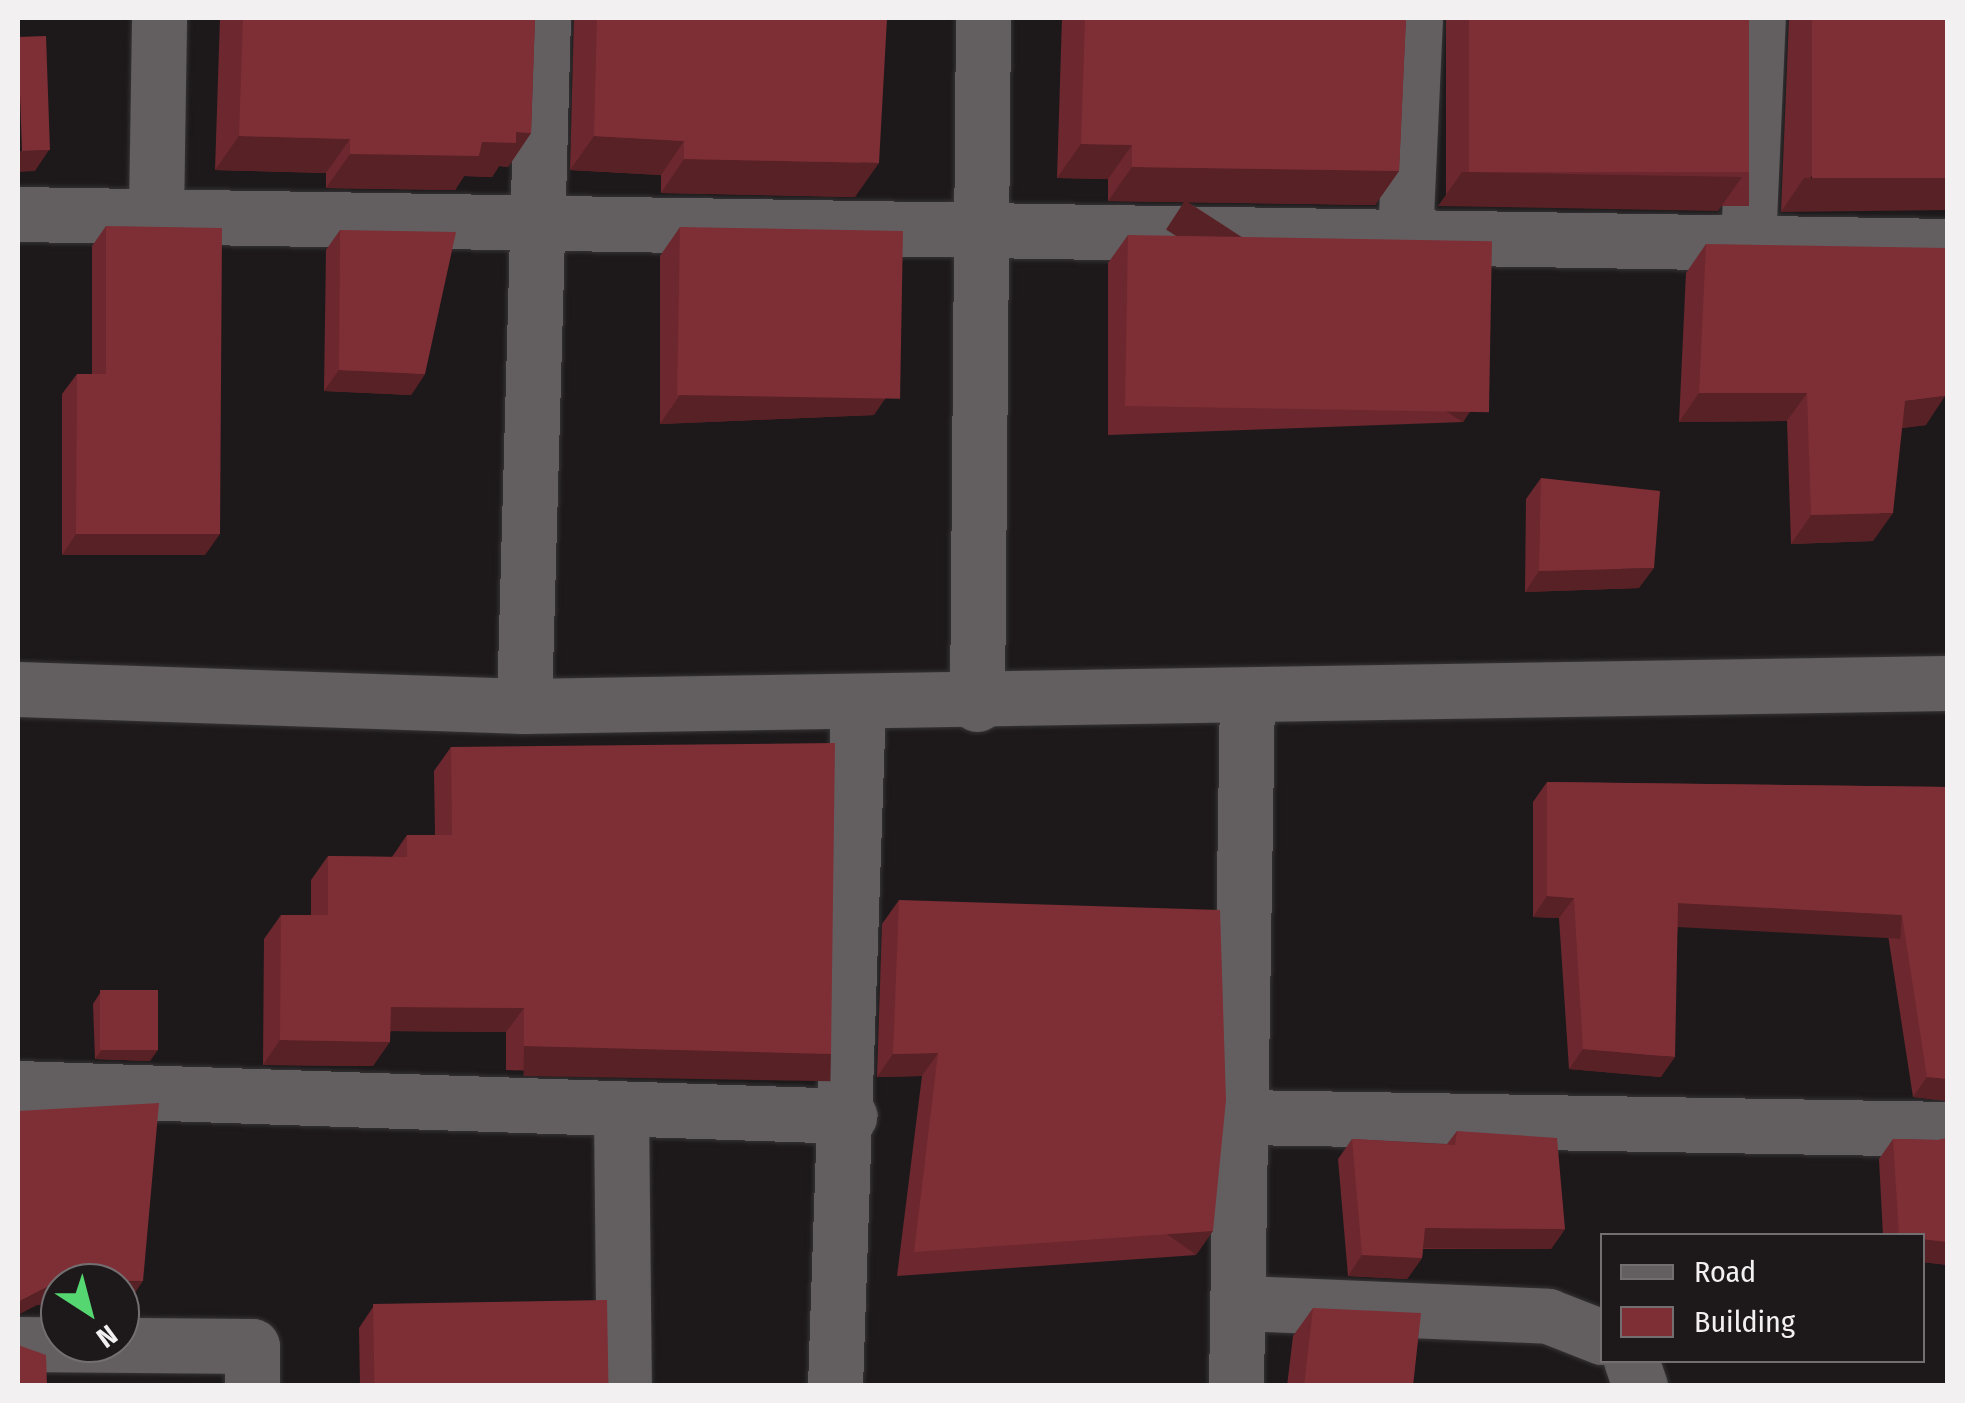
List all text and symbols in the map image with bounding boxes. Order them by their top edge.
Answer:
legend [1600,1233,1925,1363]
text: Road [1694,1254,1756,1290]
north arrow [40,1263,140,1363]
text: Building [1694,1304,1795,1340]
text: N [90,1318,123,1354]

